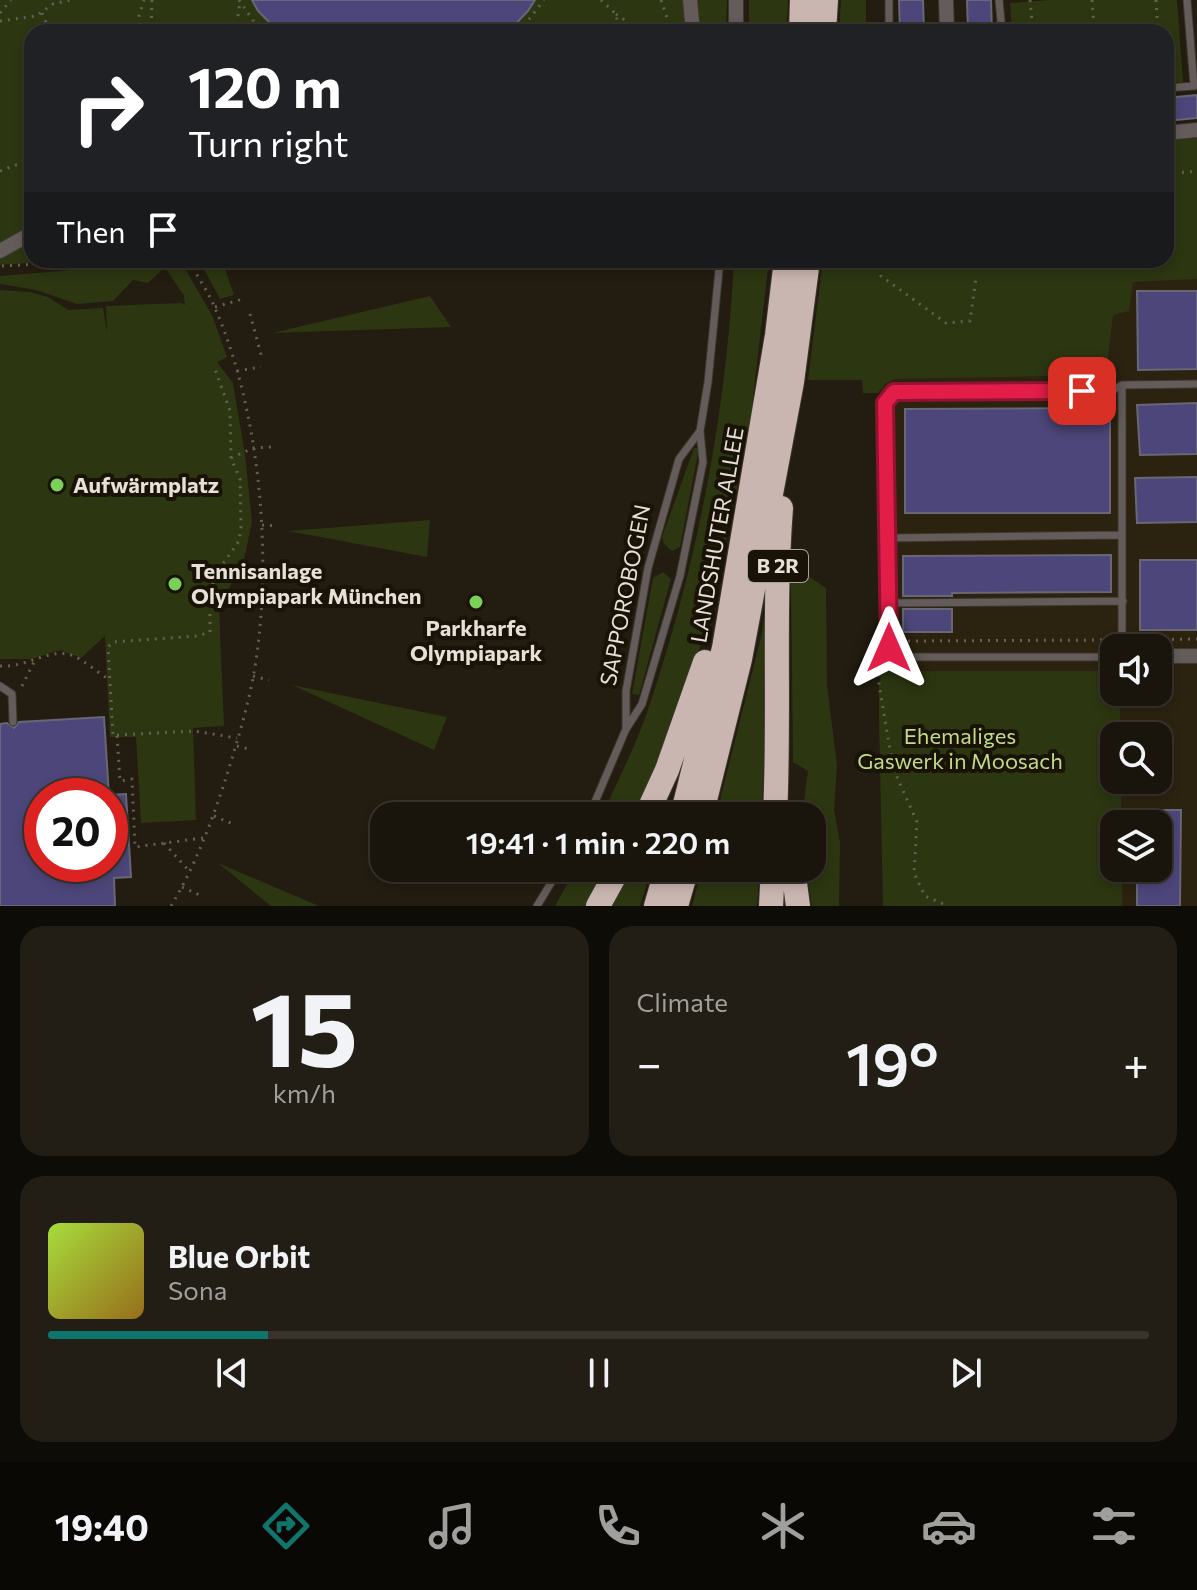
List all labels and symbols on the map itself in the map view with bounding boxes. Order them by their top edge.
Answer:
pin [1048,357,1116,425]
street label: LANDSHUTER ALLEE [684,425,749,645]
place label: Aufwärmplatz [73,471,219,498]
marker: Aufwärmplatz [48,476,66,494]
street label: SAPPOROBOGEN [594,502,655,688]
road number: B 2R [748,550,808,582]
place label: Tennisanlage Olympiapark München [191,557,421,609]
marker: Tennisanlage Olympiapark München [166,575,184,593]
marker: Parkharfe Olympiapark [467,593,485,611]
position arrow [847,606,931,690]
place label: Parkharfe Olympiapark [410,614,542,666]
park label: Ehemaliges Gaswerk in Moosach [857,722,1063,774]
speed limit sign: 20 [24,778,128,882]

